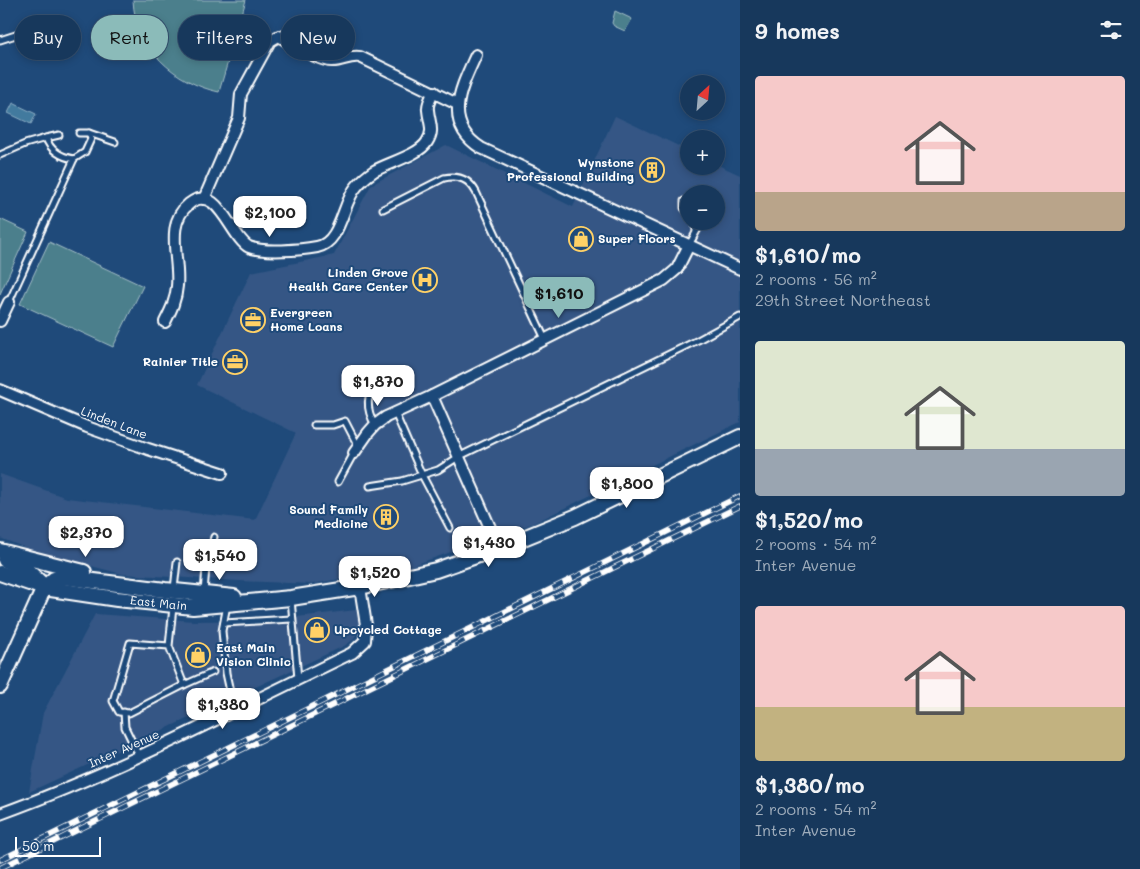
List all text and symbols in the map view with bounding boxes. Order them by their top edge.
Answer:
chip: Buy [15,15,81,60]
chip: Rent [91,15,168,60]
chip: Filters [178,15,271,60]
chip: New [281,15,355,60]
icon: filters [1097,16,1125,44]
text: 9 homes [755,17,840,44]
north arrow [680,75,725,120]
map controls [680,75,725,230]
icon: home [895,108,985,198]
button: + [680,130,725,175]
place label: Wynstone Professional Building [507,154,634,184]
building icon: Wynstone Professional Building [639,157,665,183]
button: − [680,185,725,230]
pin: $2,100 [229,196,311,238]
text: $2,100 [244,201,296,222]
shop icon: Super Floors [568,226,594,252]
place label: Super Floors [598,230,675,246]
text: $1,610/mo [755,241,861,268]
place label: Linden Grove Health Care Center [288,264,408,294]
hospital icon: Linden Grove Health Care Center [412,267,438,293]
text: 2 rooms · 56 m² [755,268,877,289]
pin: $1,610 [518,276,600,319]
text: $1,610 [535,282,583,303]
text: 29th Street Northeast [755,289,931,310]
place label: Evergreen Home Loans [270,304,343,334]
office icon: Evergreen Home Loans [240,307,266,333]
office icon: Rainier Title [222,349,248,375]
place label: Rainier Title [143,353,218,369]
pin: $1,870 [337,364,419,407]
text: $1,870 [352,370,404,391]
icon: home [895,373,985,463]
street label: Linden Lane [79,402,150,442]
pin: $1,800 [586,466,668,509]
text: $1,800 [601,472,653,493]
place label: Sound Family Medicine [289,501,368,531]
building icon: Sound Family Medicine [373,504,399,530]
text: $1,520/mo [755,506,863,533]
pin: $2,370 [45,516,127,558]
text: $2,370 [60,521,112,542]
pin: $1,430 [448,526,530,568]
text: $1,430 [463,531,515,552]
text: 2 rooms · 54 m² [755,533,876,554]
pin: $1,540 [179,538,261,581]
text: $1,540 [194,544,246,565]
text: Inter Avenue [755,554,856,575]
pin: $1,520 [334,556,416,598]
text: $1,520 [350,561,400,582]
street label: East Main [130,591,188,613]
shop icon: Upcycled Cottage [304,617,330,643]
place label: Upcycled Cottage [334,621,442,637]
icon: home [895,638,985,728]
place label: East Main Vision Clinic [216,639,291,669]
shop icon: East Main Vision Clinic [185,642,211,668]
pin: $1,380 [182,688,264,730]
text: $1,380 [197,693,249,714]
street label: Inter Avenue [86,725,162,771]
text: $1,380/mo [755,771,865,798]
text: 2 rooms · 54 m² [755,798,876,819]
text: Inter Avenue [755,819,856,840]
scale bar [15,834,101,857]
text: 50 m [22,836,54,855]

